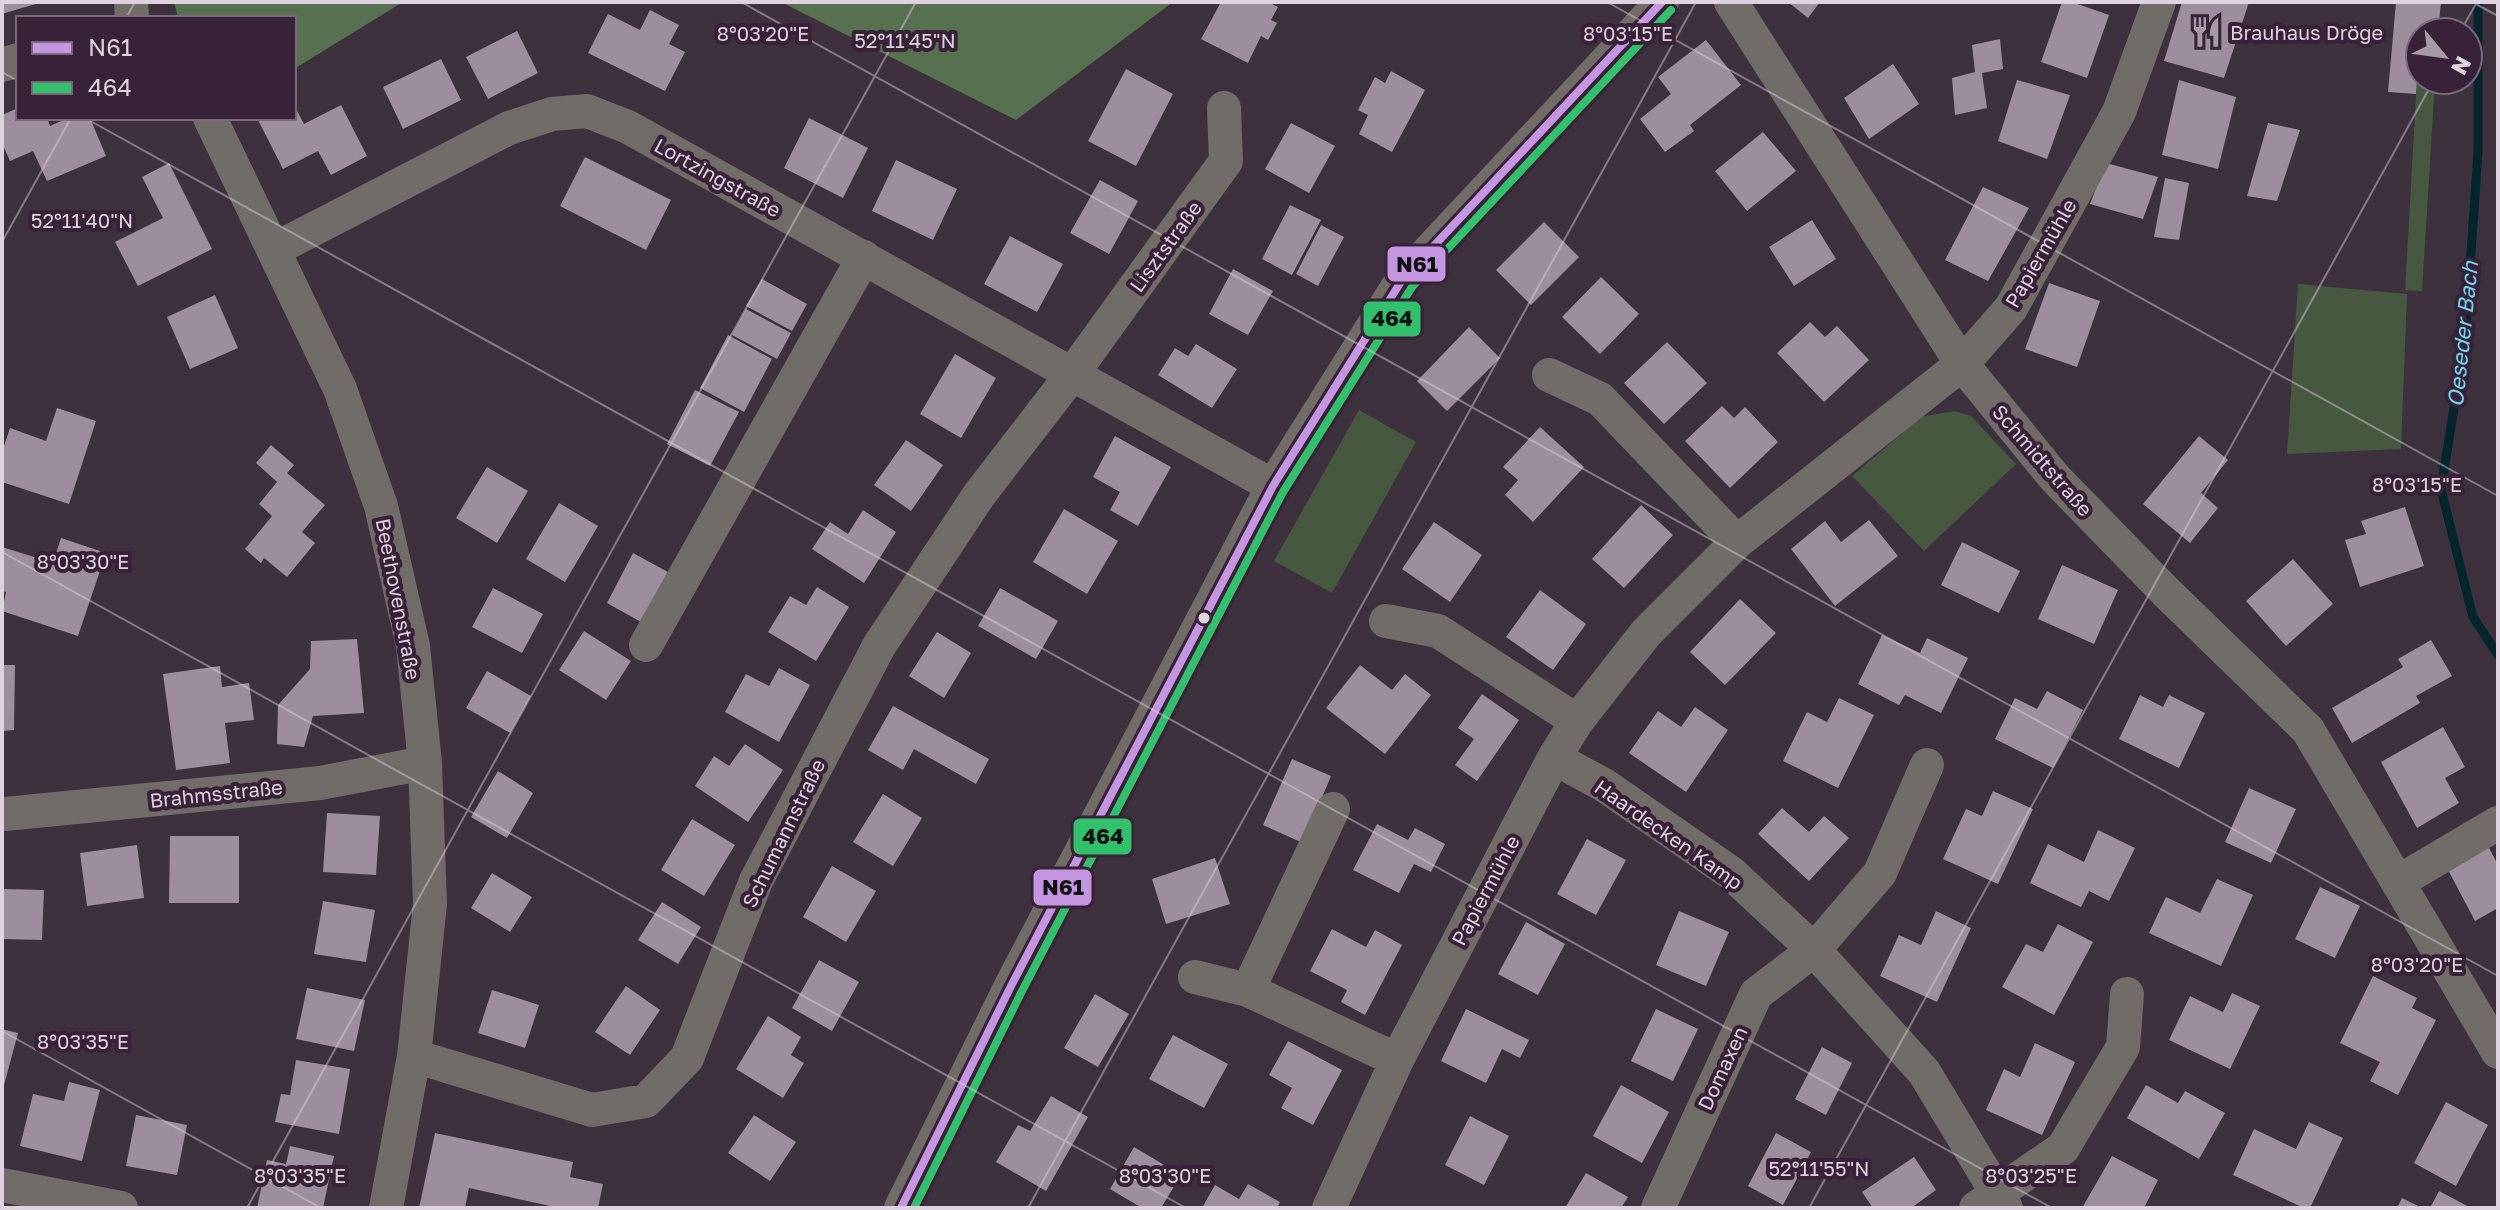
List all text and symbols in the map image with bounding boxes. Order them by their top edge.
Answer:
restaurant icon: Brauhaus Dröge [2189,15,2223,49]
legend [16,16,296,120]
north arrow [2404,16,2484,96]
place label: Brauhaus Dröge [2230,20,2383,44]
text: 8°03'20"E [717,21,809,45]
text: 8°03'15"E [1583,21,1673,45]
text: 52°11'45"N [854,28,956,52]
text: N61 [88,32,132,61]
text: N [2446,52,2478,80]
text: 464 [88,72,132,101]
street label: Lortzingstraße [651,132,785,222]
street label: Papiermühle [1999,195,2081,311]
street label: Lisztstraße [1124,196,1206,296]
text: 52°11'40"N [31,208,133,232]
line badge: N61 [1386,245,1447,283]
text: N61 [1396,250,1438,277]
water label: Oeseder Bach [2441,258,2483,408]
line badge: 464 [1362,300,1422,338]
text: 464 [1371,304,1413,331]
street label: Schmidtstraße [1988,399,2098,521]
text: 8°03'15"E [2372,472,2462,496]
street label: Beethovenstraße [372,516,426,682]
text: 8°03'30"E [37,549,129,573]
unlabelled marker [1196,610,1212,626]
street label: Schumannstraße [737,755,829,911]
street label: Brahmsstraße [148,774,284,812]
street label: Haardecken Kamp [1590,774,1748,894]
line badge: 464 [1072,817,1133,856]
text: 464 [1082,822,1124,849]
street label: Papiermühle [1446,831,1524,949]
line badge: N61 [1032,868,1093,907]
text: N61 [1042,873,1084,900]
text: 8°03'20"E [2371,952,2463,976]
street label: Domaxen [1692,1022,1752,1114]
text: 8°03'35"E [37,1029,129,1053]
text: 52°11'55"N [1769,1156,1870,1180]
text: 8°03'35"E [254,1163,346,1187]
text: 8°03'30"E [1119,1163,1211,1187]
text: 8°03'25"E [1985,1163,2077,1187]

